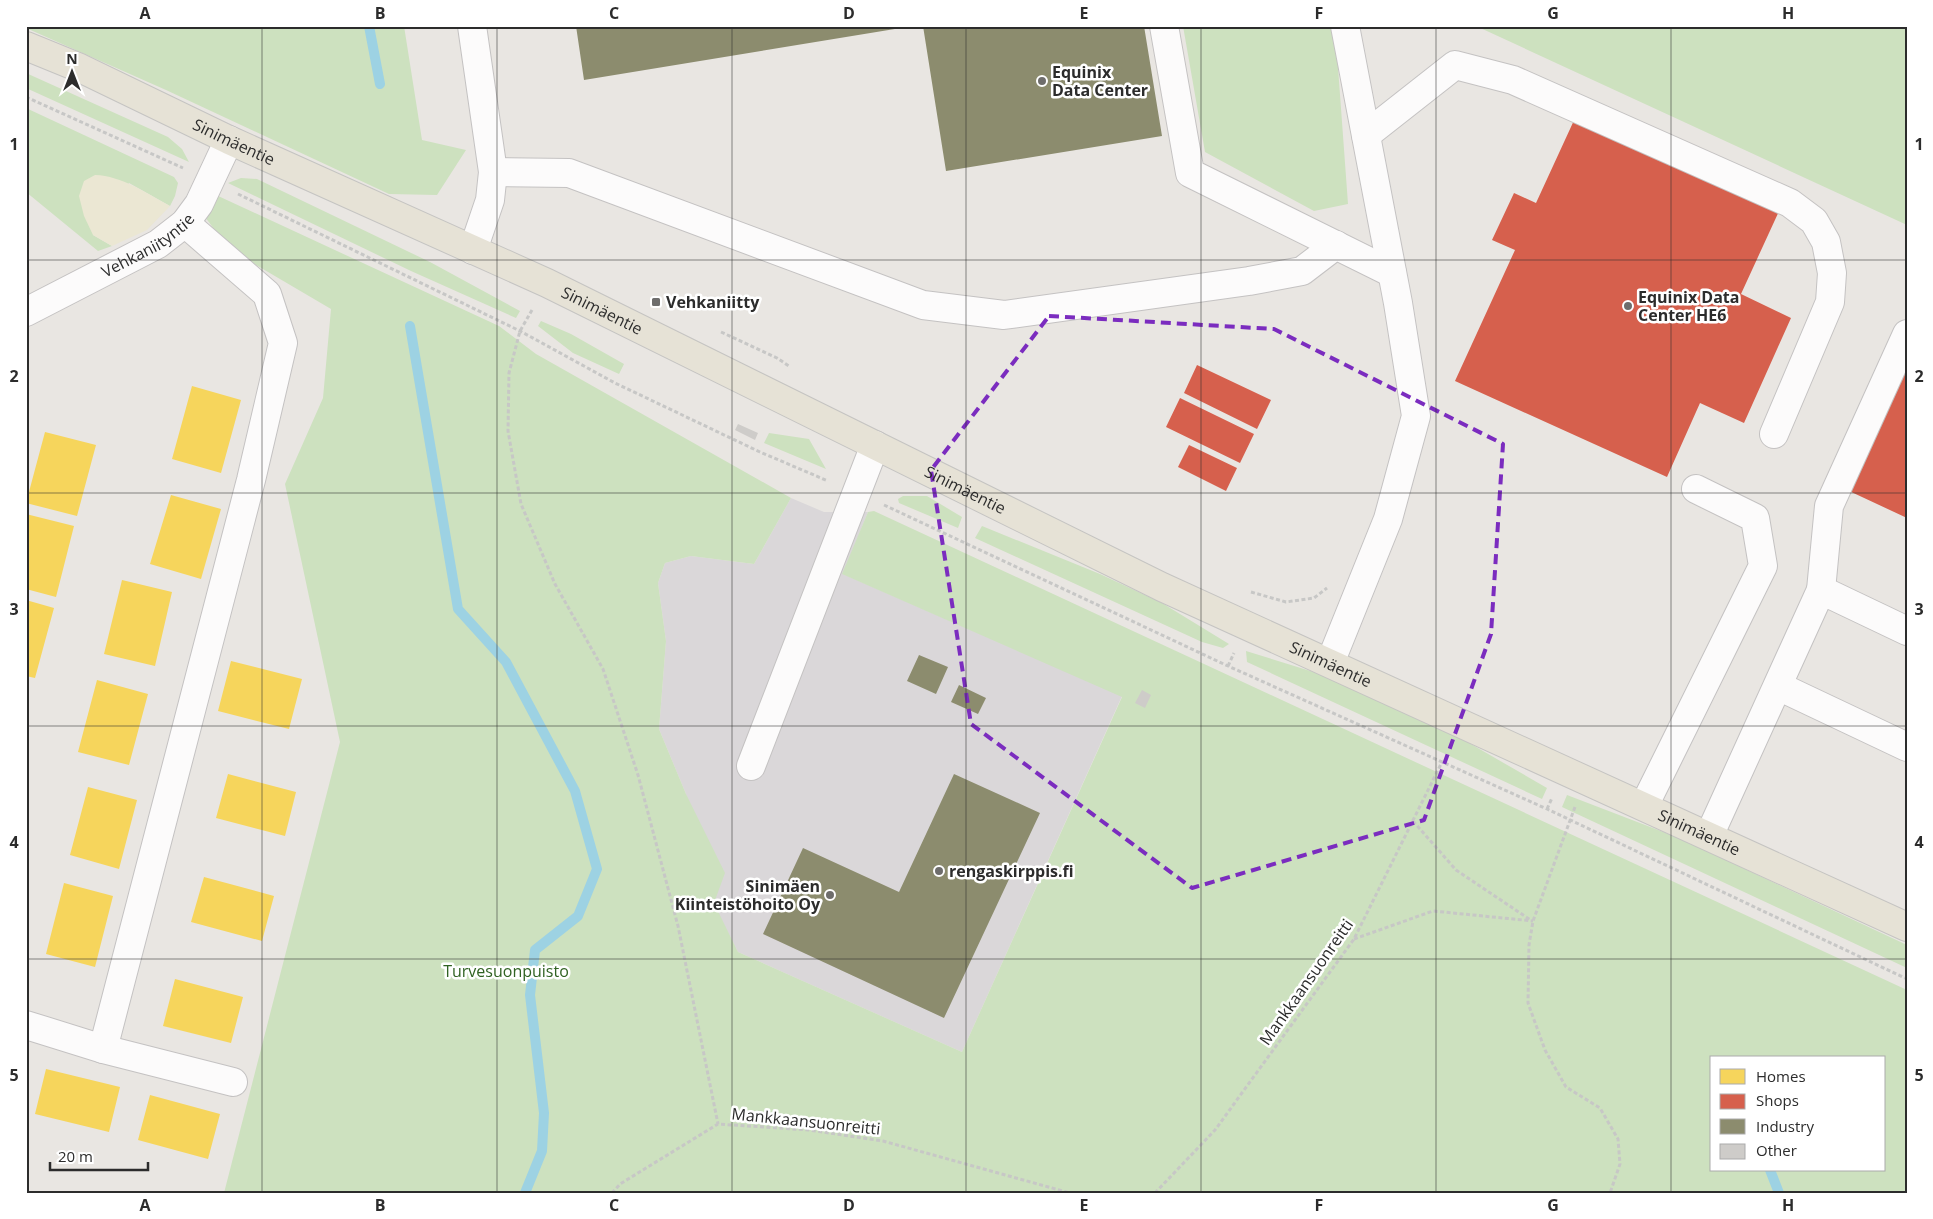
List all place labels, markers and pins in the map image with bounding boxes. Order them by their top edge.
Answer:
place label: Equinix Data Center [1052,61,1148,101]
marker: Equinix Data Center [1036,75,1048,87]
place label: Equinix Data Center HE6 [1638,286,1739,326]
place label: Vehkaniitty [666,291,760,313]
marker: Vehkaniitty [650,296,662,308]
marker: Equinix Data Center HE6 [1622,300,1634,312]
place label: rengaskirppis.fi [949,860,1074,882]
marker: rengaskirppis.fi [933,865,945,877]
place label: Sinimäen Kiinteistöhoito Oy [675,875,821,915]
marker: Sinimäen Kiinteistöhoito Oy [824,889,836,901]

